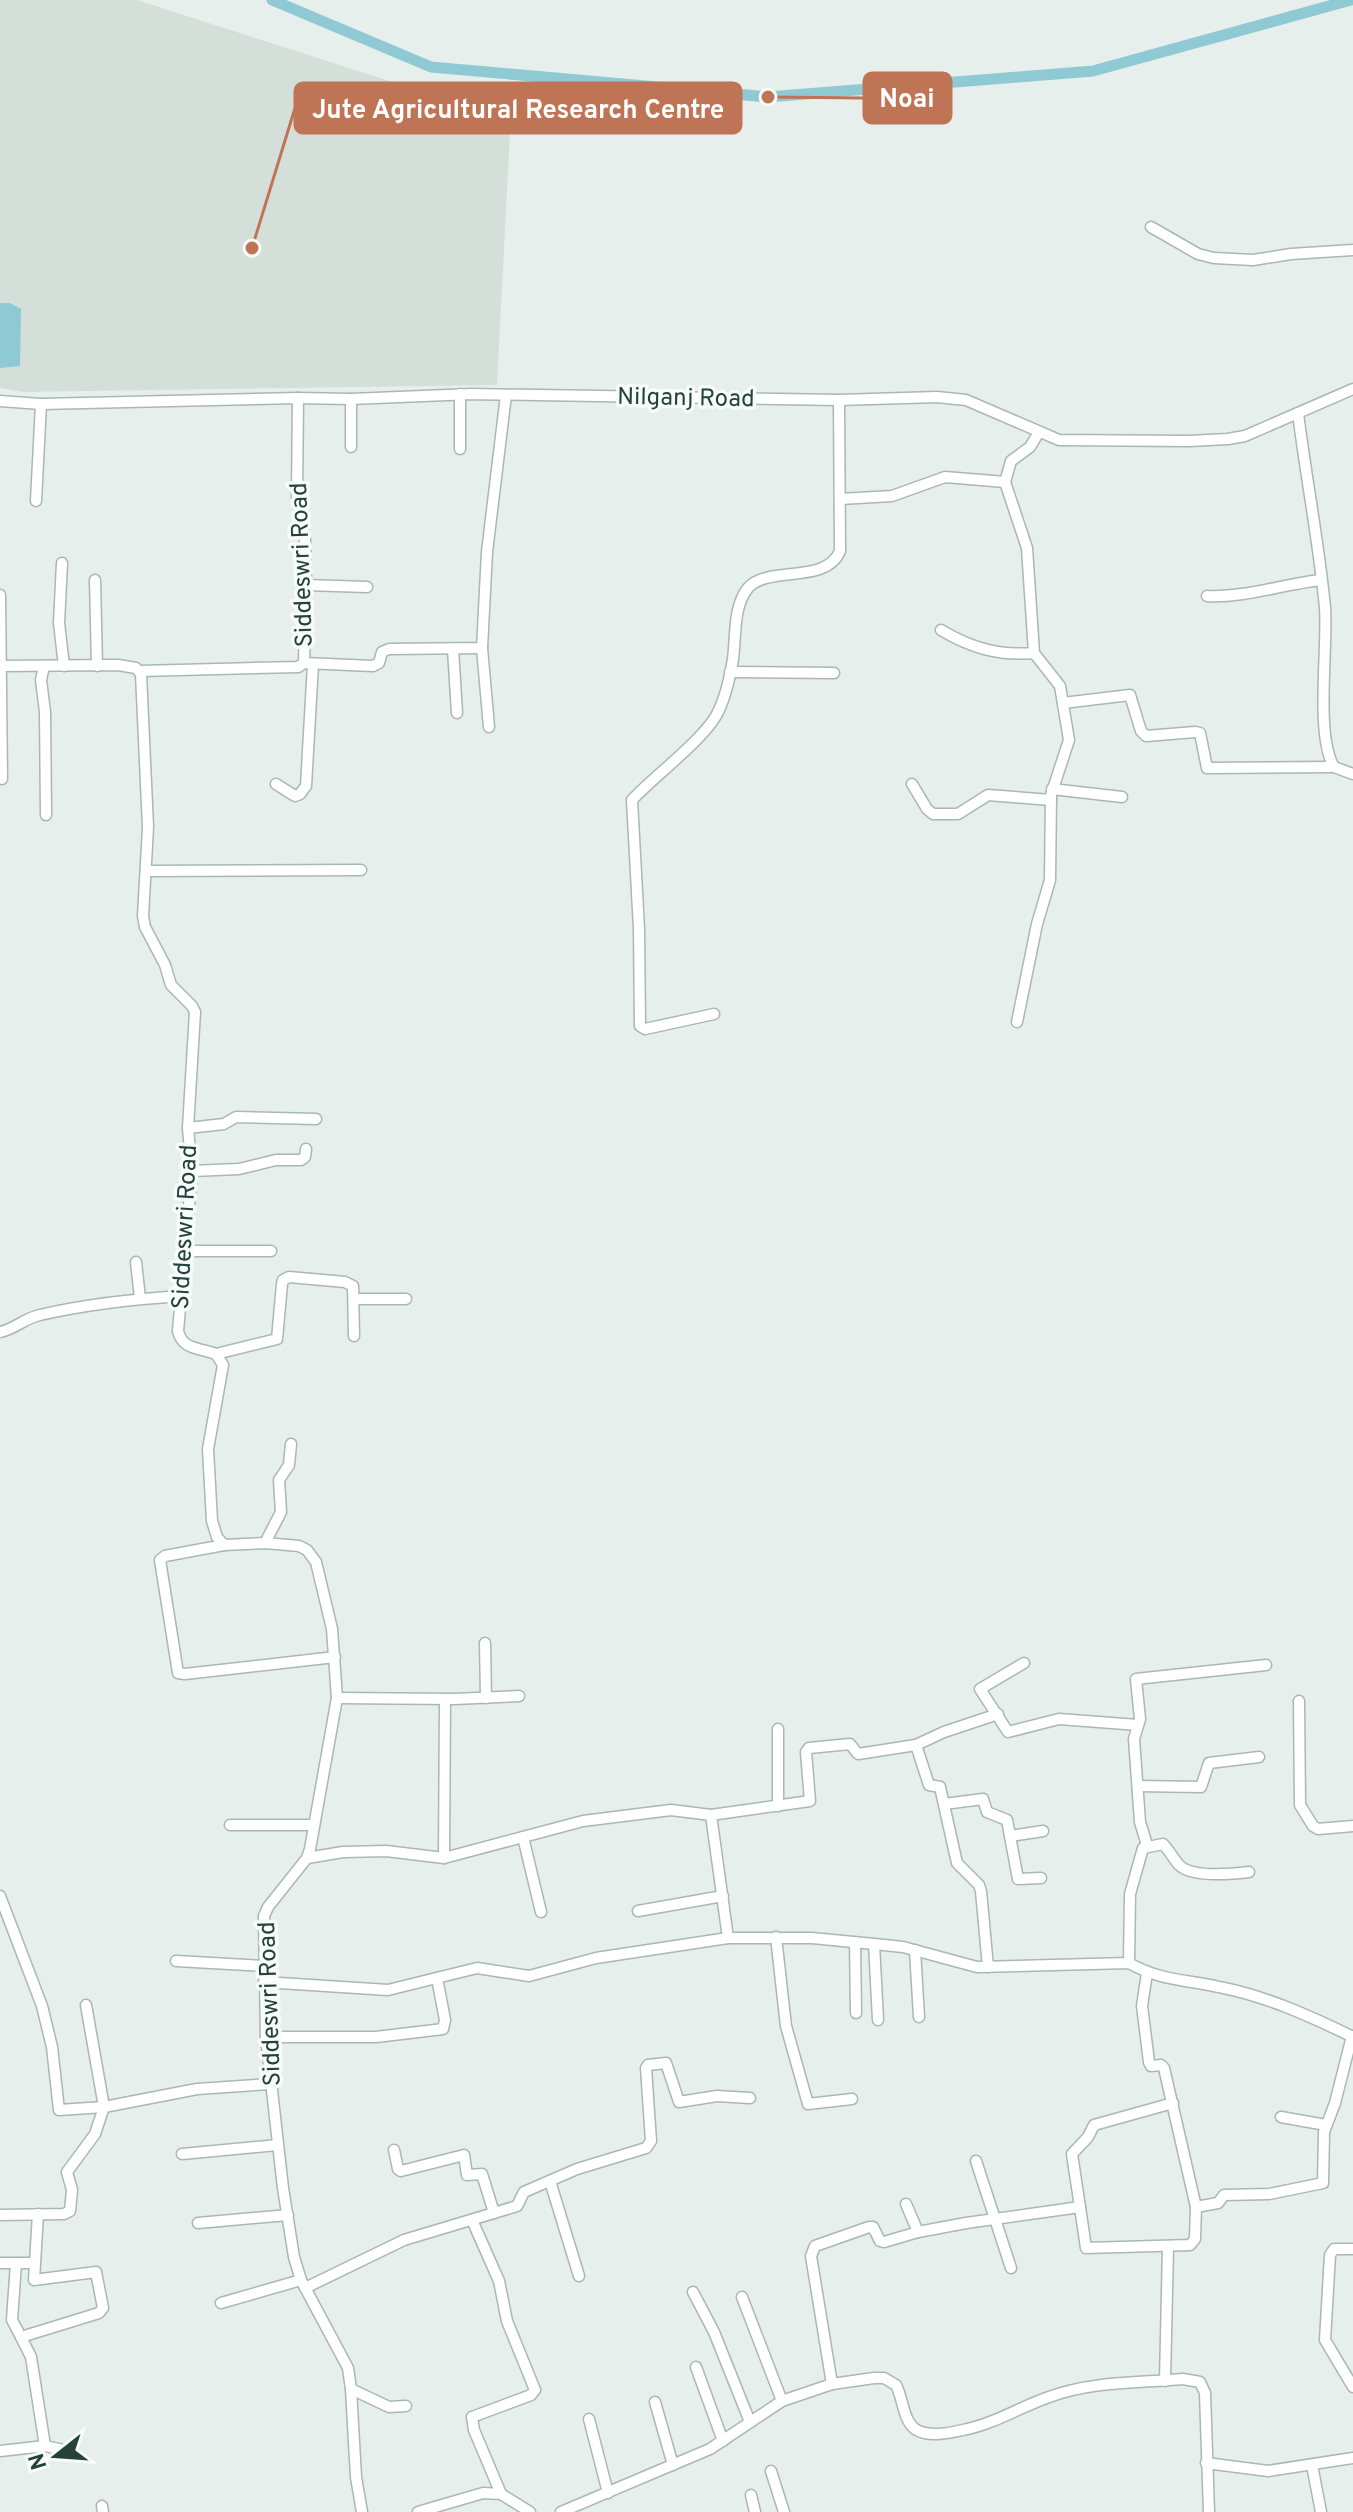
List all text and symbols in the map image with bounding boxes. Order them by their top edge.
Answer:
callout: Noai [864,73,951,123]
callout: Jute Agricultural Research Centre [295,83,741,133]
text: Noai [879,84,935,117]
text: Jute Agricultural Research Centre [312,95,724,128]
street label: Nilganj Road [617,383,755,415]
street label: Siddeswri Road [285,482,321,648]
street label: Siddeswri Road [167,1144,205,1310]
street label: Siddeswri Road [253,1921,289,2087]
north arrow [16,2416,96,2496]
text: N [24,2450,54,2473]

